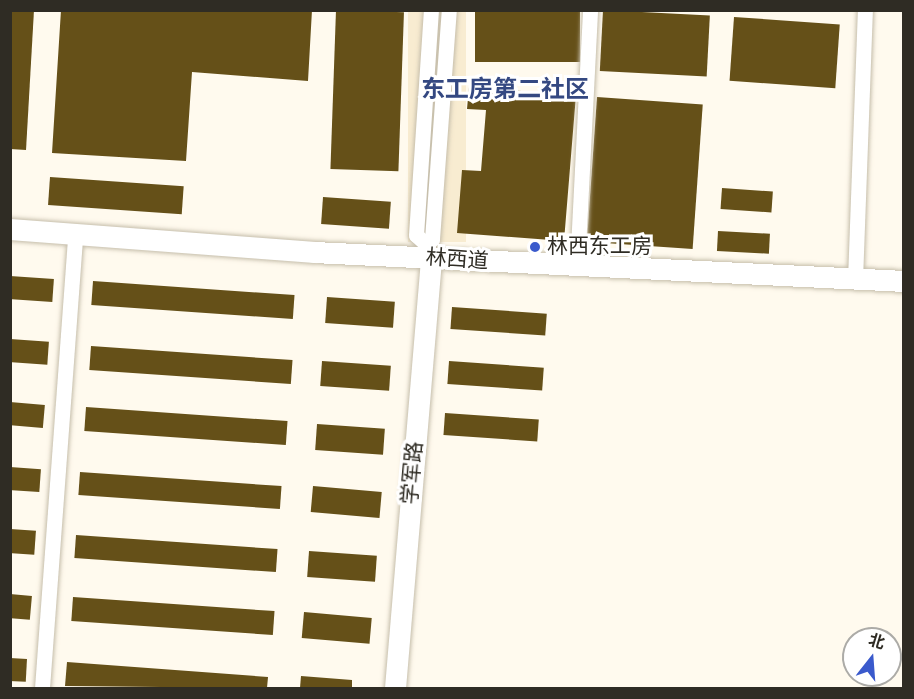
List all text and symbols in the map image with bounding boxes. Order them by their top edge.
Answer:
district label: 东工房第二社区 [421,77,589,105]
place label: 林西东工房 [547,234,652,260]
marker: 林西东工房 [528,240,542,254]
street label: 林西道 [425,245,489,275]
street label: 学军路 [398,441,428,505]
north arrow [842,627,902,687]
text: 北 [867,632,887,652]

